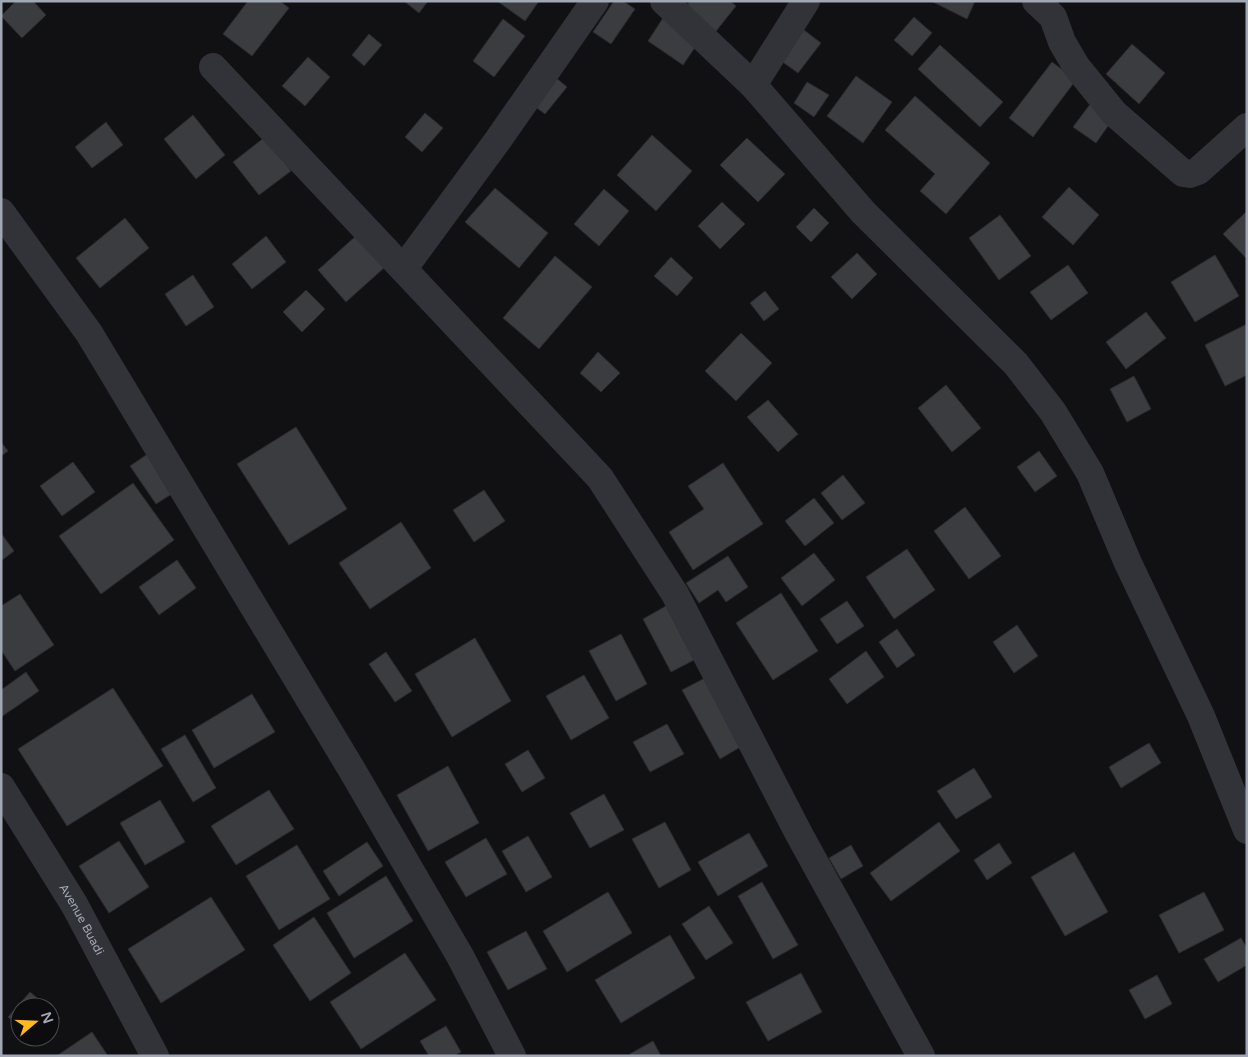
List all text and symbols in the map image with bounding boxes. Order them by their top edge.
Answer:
street label: Avenue Buadi [56,881,107,957]
north arrow [10,997,60,1047]
text: N [37,1010,57,1026]

